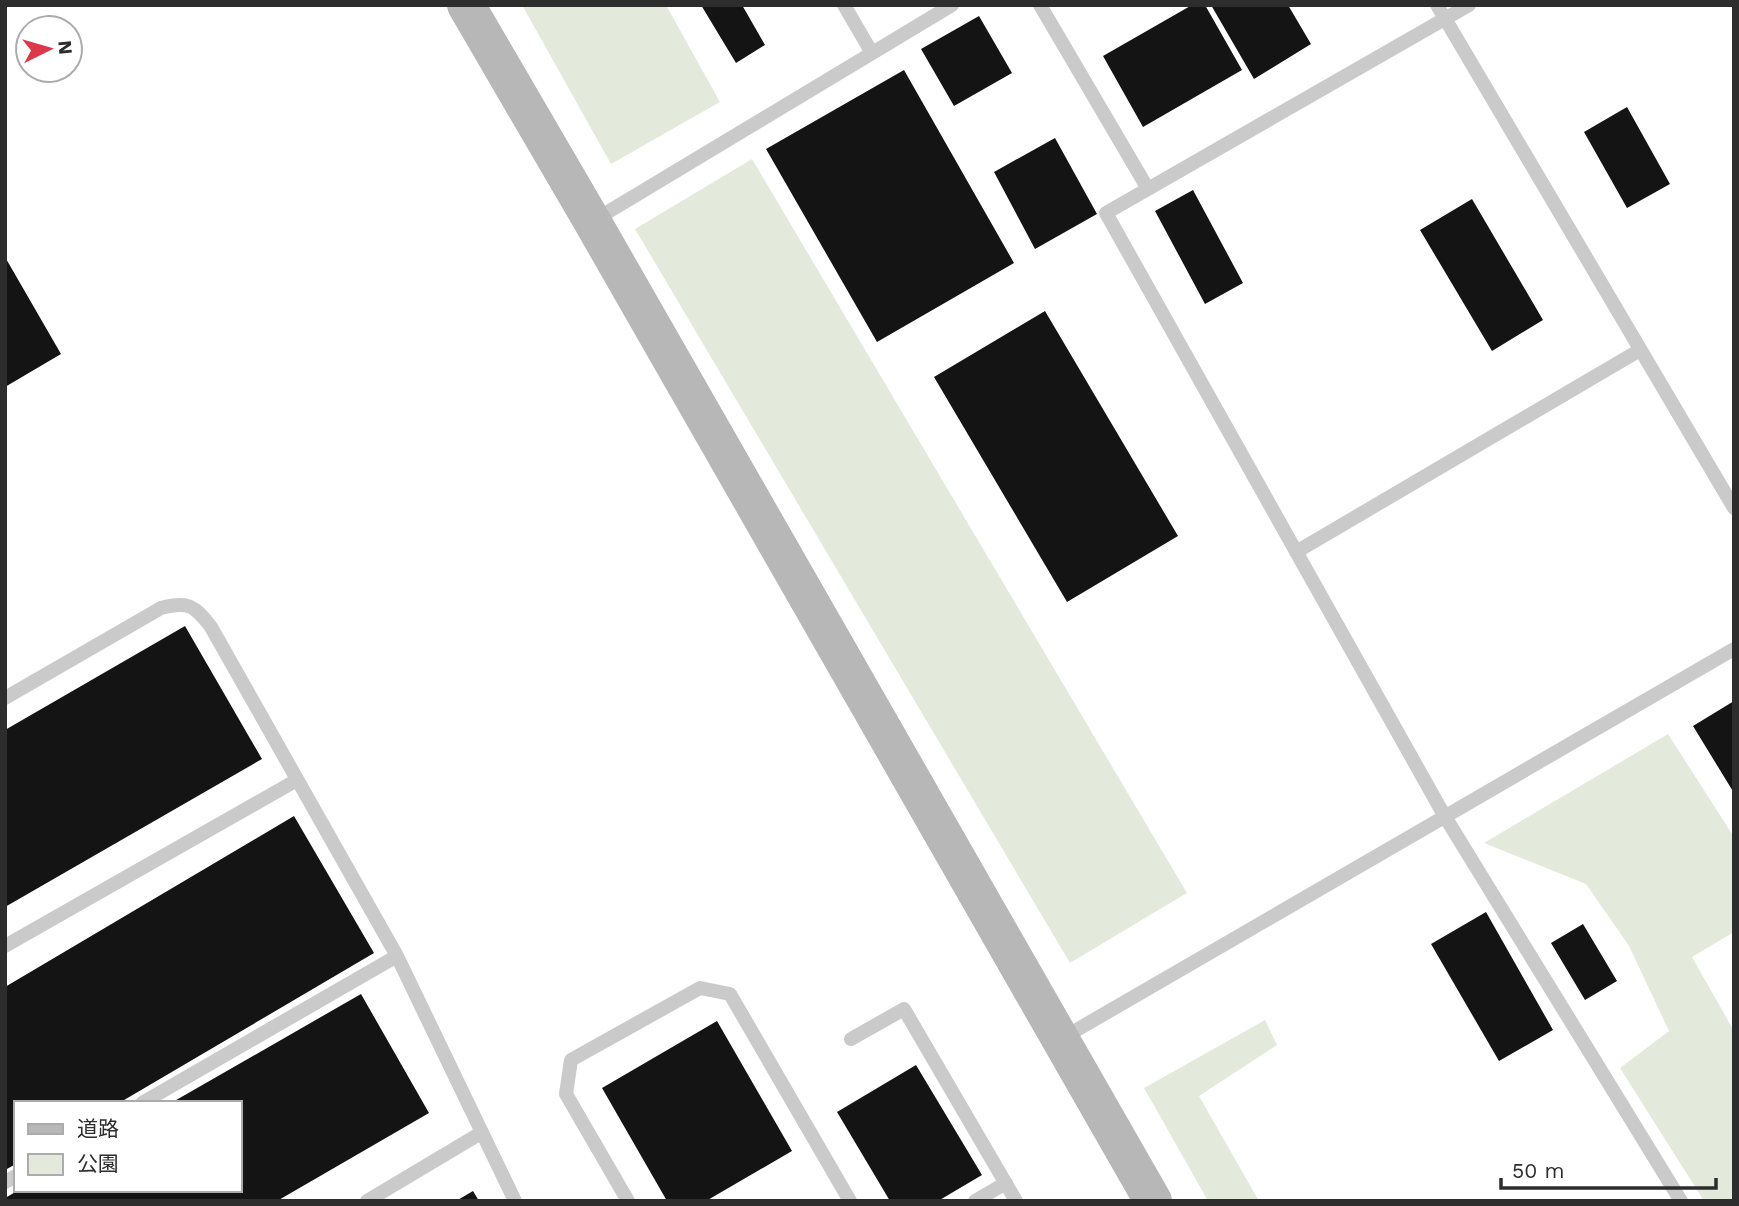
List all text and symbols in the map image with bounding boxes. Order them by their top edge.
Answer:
north arrow [14,14,84,84]
text: N [53,40,78,56]
legend [14,1101,242,1192]
text: 道路 [77,1116,119,1141]
scale bar [1501,1146,1716,1190]
text: 公園 [77,1151,119,1176]
text: 50 m [1512,1158,1564,1183]

